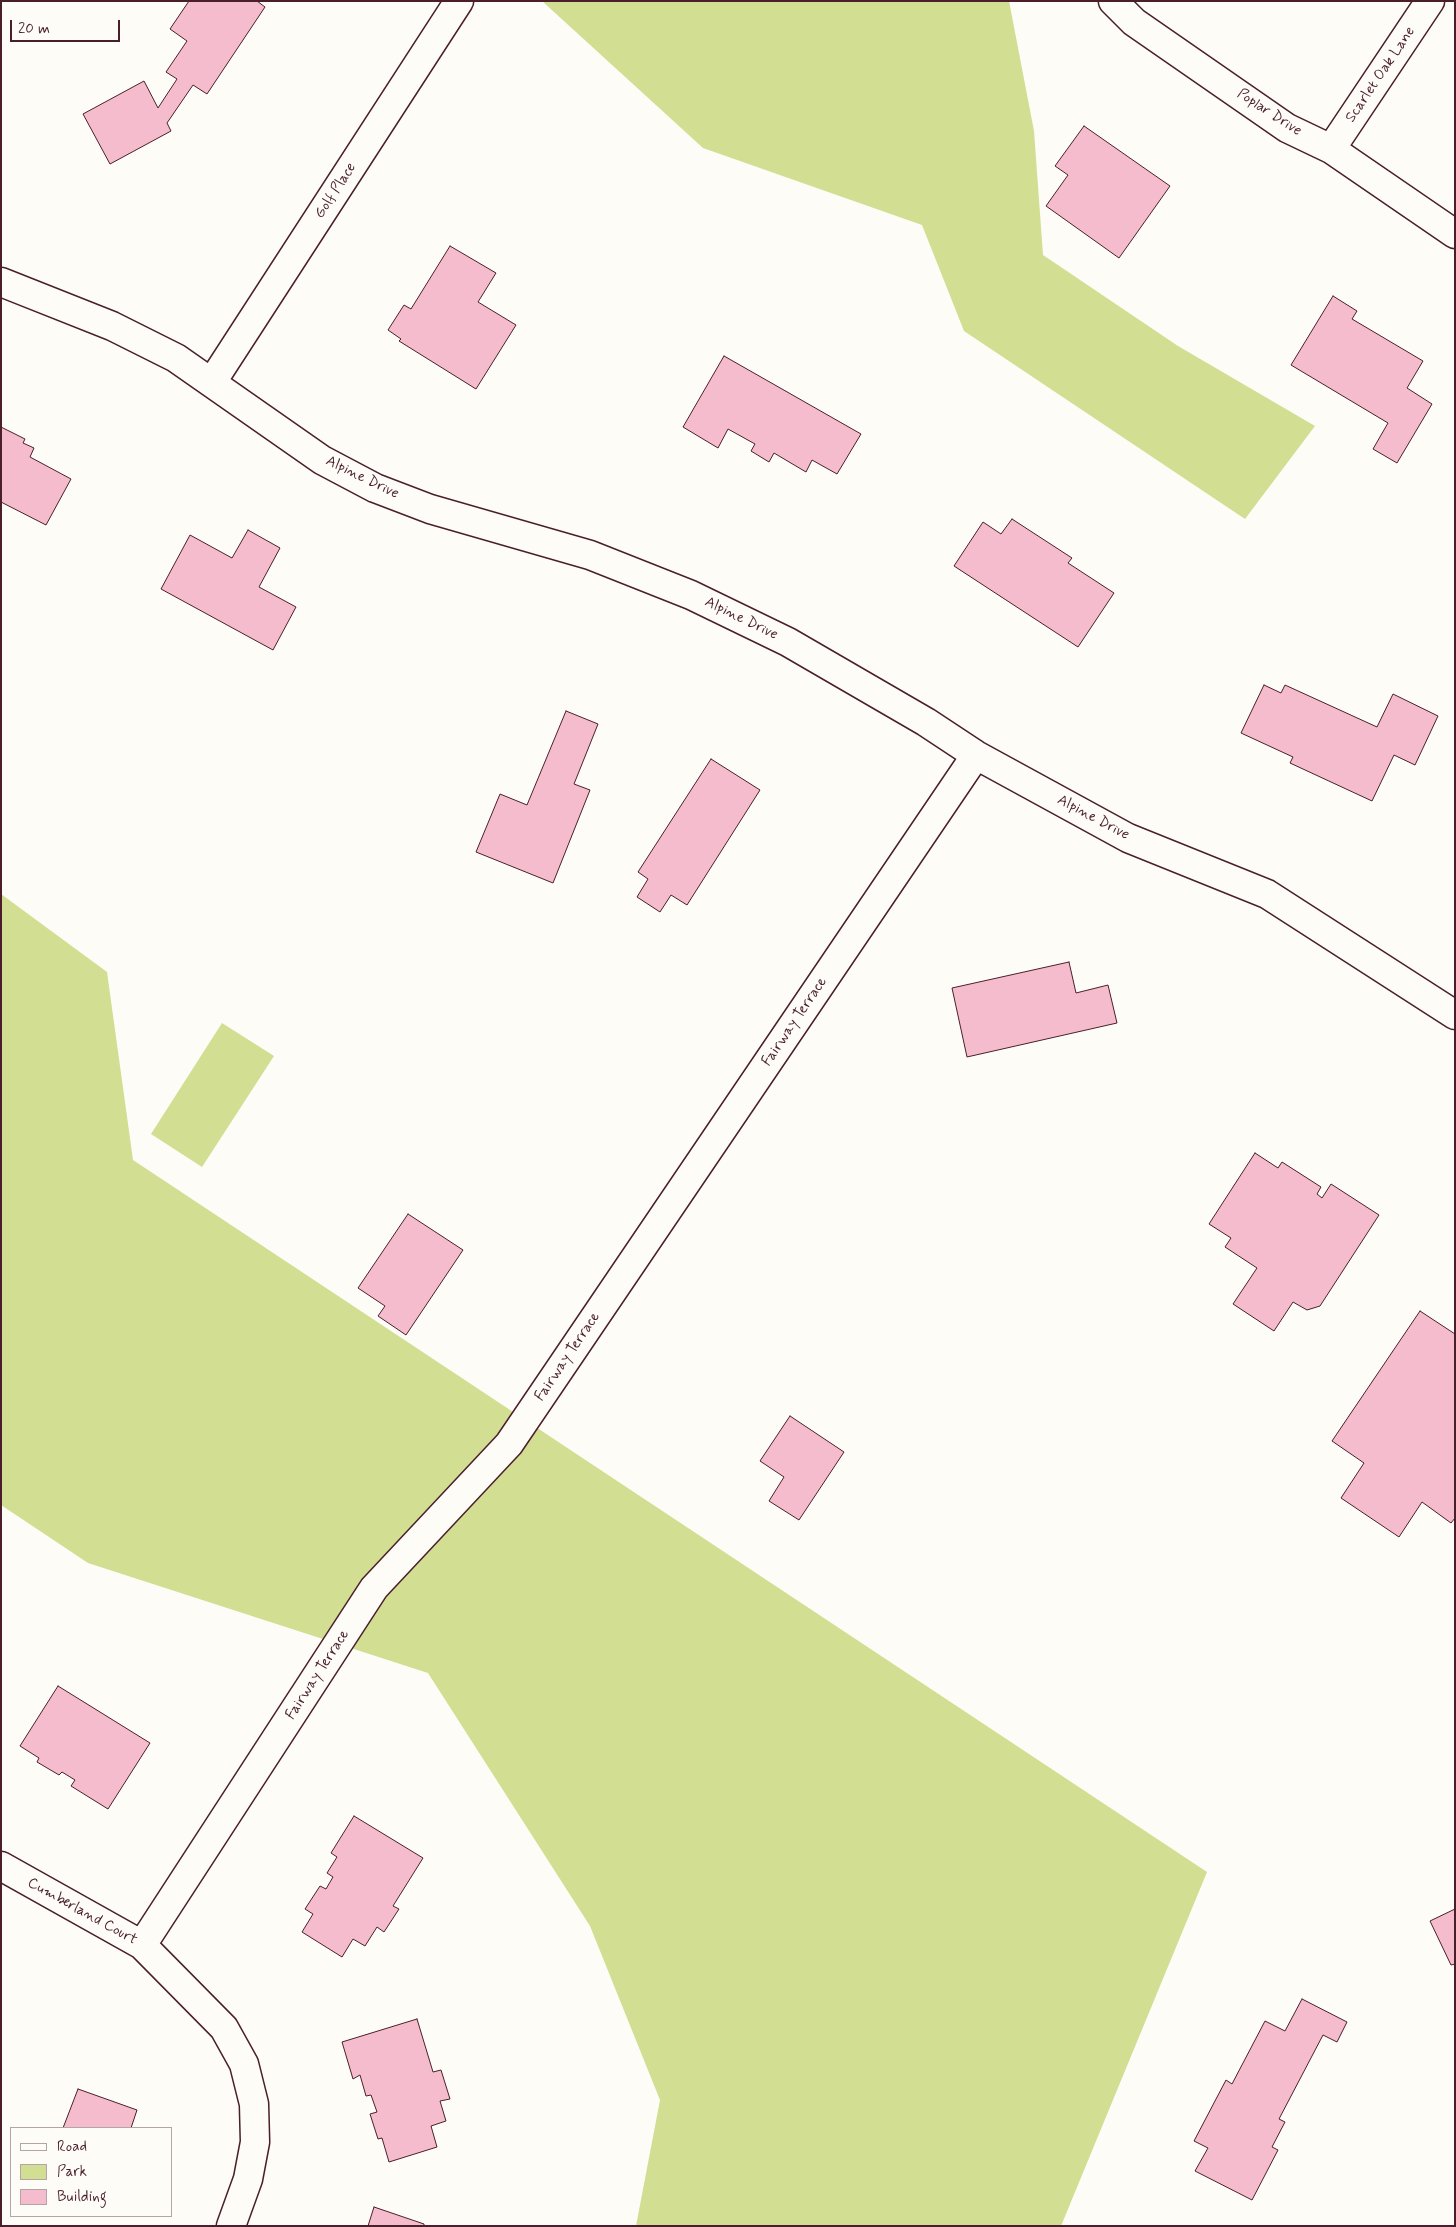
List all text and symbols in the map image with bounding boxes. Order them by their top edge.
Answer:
scale bar [12,10,122,42]
text: 20 m [18,19,50,39]
street label: Scarlet Oak Lane [1342,24,1420,126]
street label: Poplar Drive [1233,85,1305,141]
street label: Golf Place [311,160,361,222]
street label: Alpine Drive [322,452,402,504]
street label: Alpine Drive [701,593,781,645]
street label: Alpine Drive [1054,791,1132,845]
street label: Fairway Terrace [759,974,831,1070]
street label: Fairway Terrace [532,1309,604,1405]
street label: Fairway Terrace [282,1627,354,1723]
street label: Cumberland Court [24,1874,140,1950]
legend [10,2127,172,2217]
text: Road [57,2137,87,2157]
text: Park [57,2162,87,2182]
text: Building [57,2187,107,2207]

